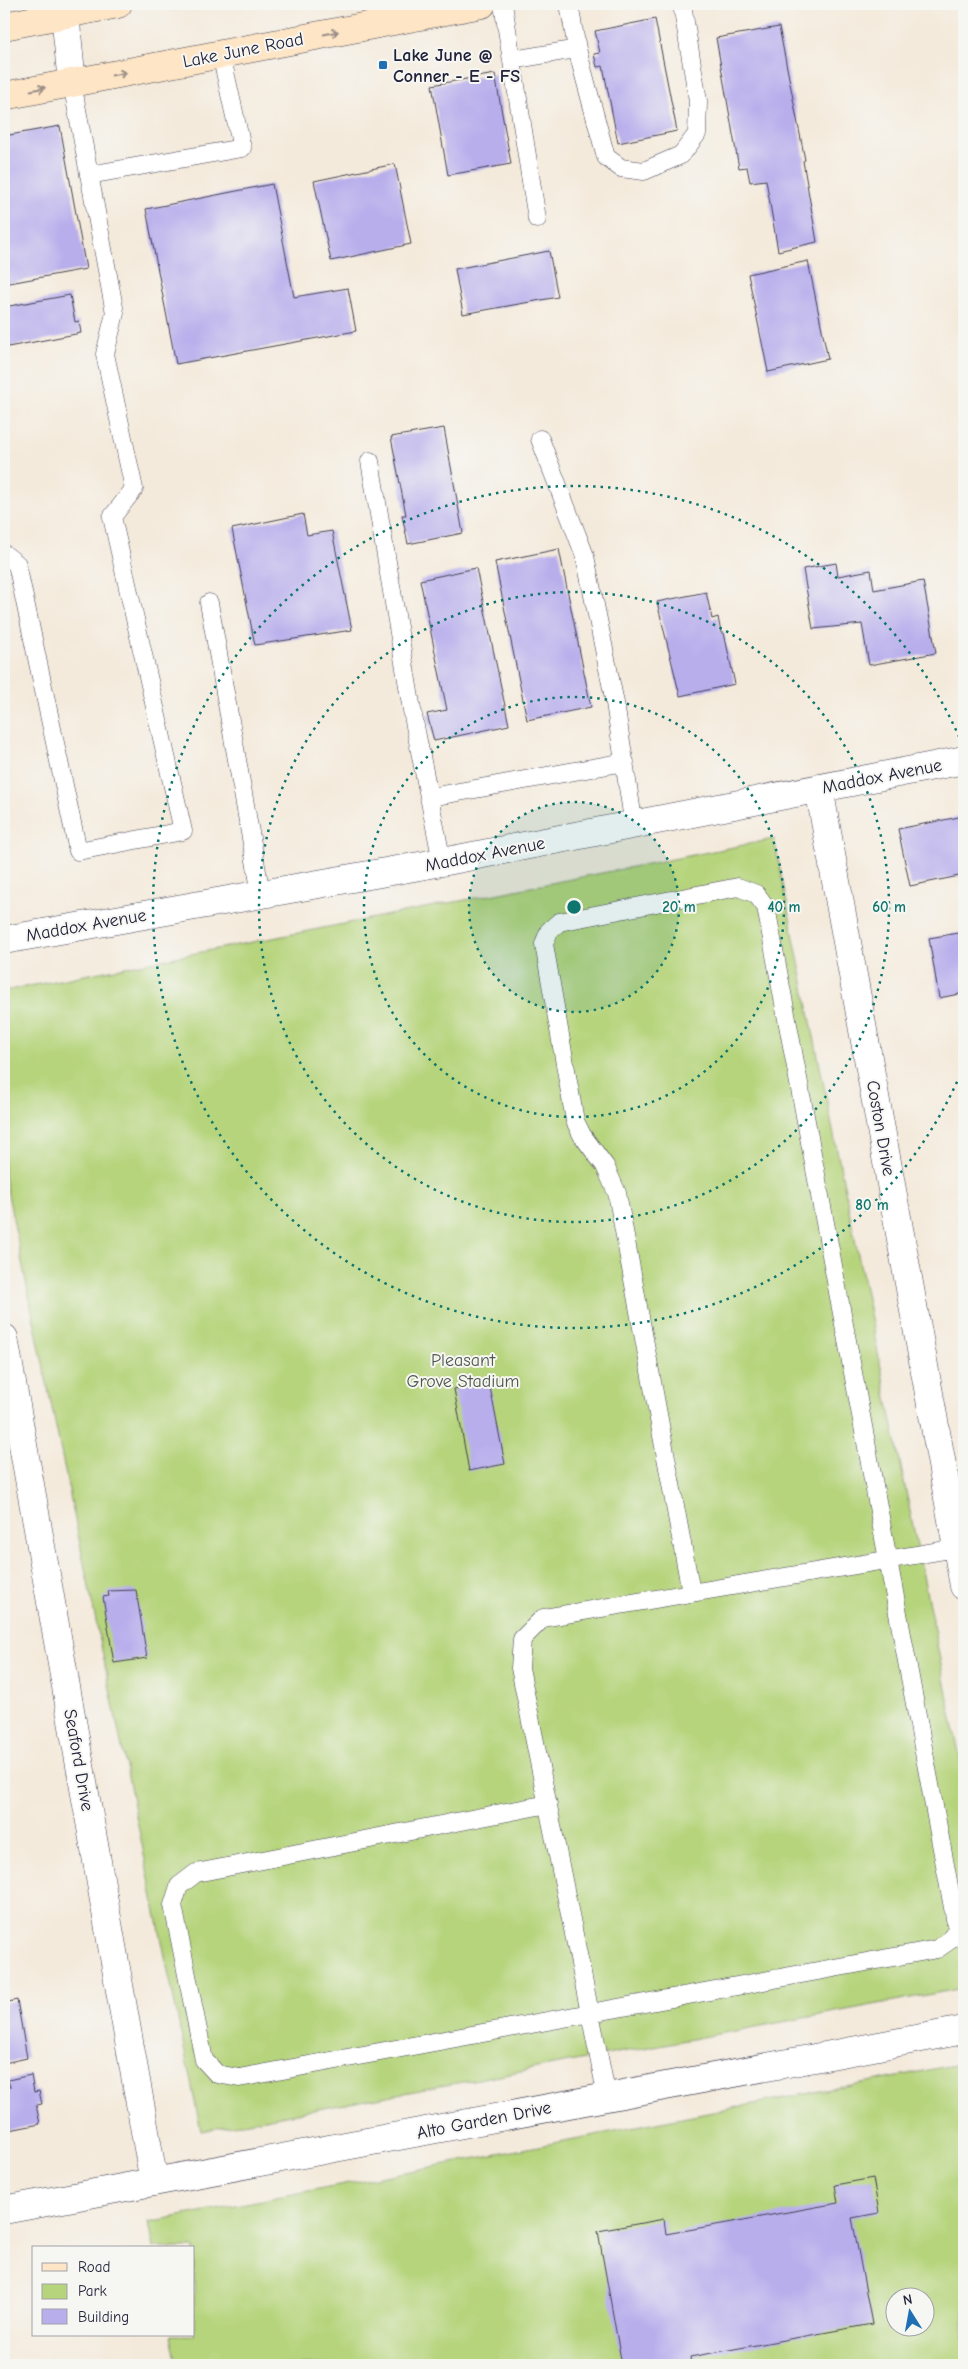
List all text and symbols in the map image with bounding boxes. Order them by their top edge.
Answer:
street label: Lake June Road [181,28,305,72]
one-way arrow [322,28,338,37]
place label: Lake June @ Conner - E - FS [393,45,520,87]
marker: Lake June @ Conner - E - FS [377,59,389,71]
one-way arrow [111,68,127,78]
one-way arrow [29,84,45,94]
street label: Maddox Avenue [820,755,944,798]
street label: Maddox Avenue [423,833,547,876]
centre of rings [565,898,583,916]
text: 20 m [662,898,696,916]
text: 40 m [768,898,801,916]
text: 60 m [872,898,906,916]
street label: Maddox Avenue [24,905,148,946]
street label: Coston Drive [862,1079,899,1178]
text: 80 m [855,1196,889,1214]
park label: Pleasant Grove Stadium [407,1350,519,1392]
street label: Seaford Drive [59,1707,98,1813]
street label: Alto Garden Drive [415,2097,553,2144]
legend [32,2246,195,2336]
text: Road [78,2258,110,2276]
text: Park [78,2282,107,2300]
north arrow [886,2286,936,2336]
text: N [902,2291,914,2309]
text: Building [78,2308,129,2326]

